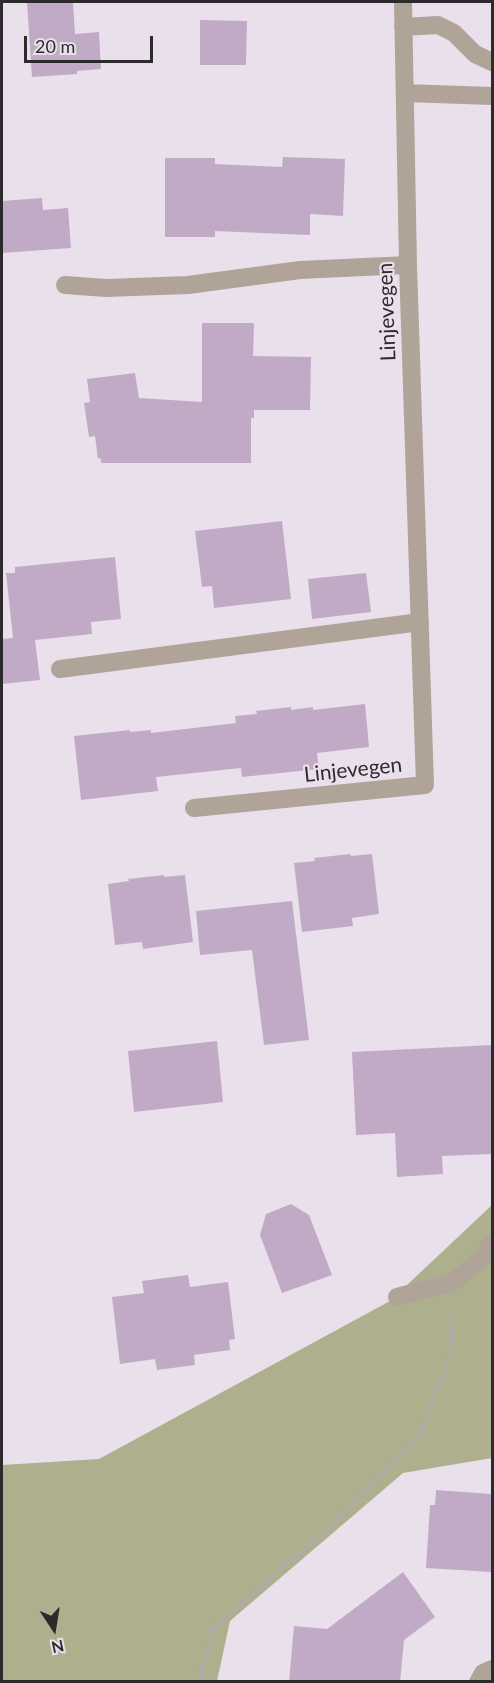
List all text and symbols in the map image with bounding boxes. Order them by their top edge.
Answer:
scale bar [27,24,156,62]
text: 20 m [35,35,75,57]
street label: Linjevegen [373,262,401,362]
street label: Linjevegen [303,752,403,788]
north arrow [24,1599,84,1659]
text: N [50,1637,66,1658]

